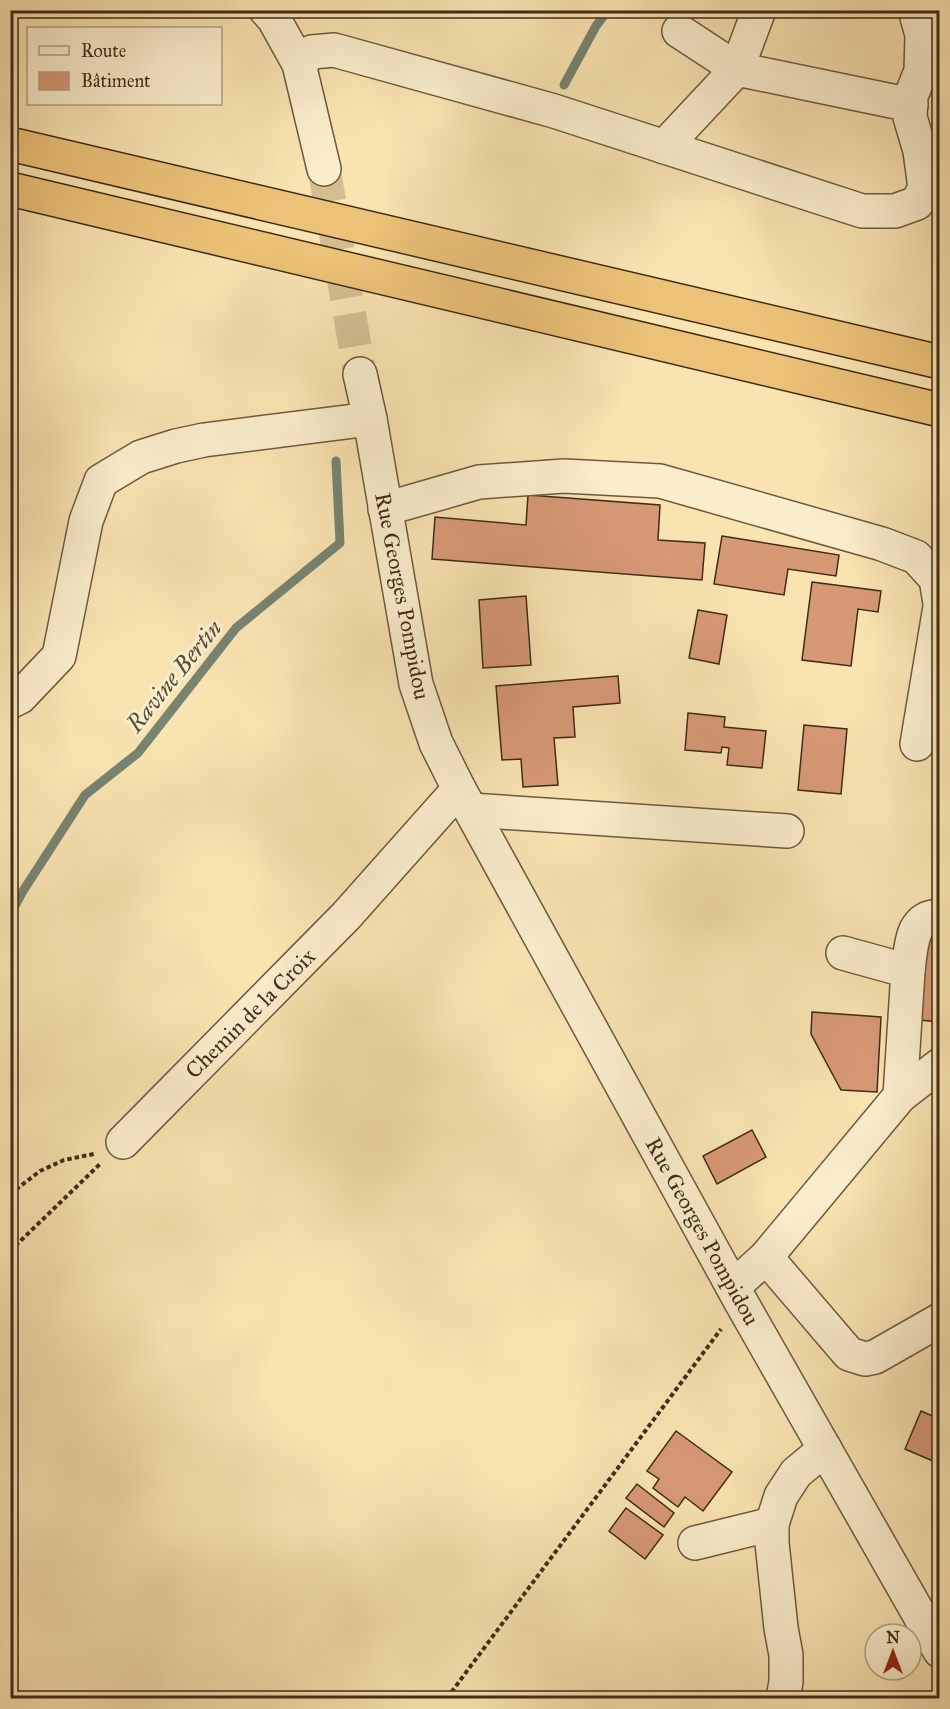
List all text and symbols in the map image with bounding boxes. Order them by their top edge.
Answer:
legend [27,27,222,105]
text: Route [81,40,126,62]
text: Bâtiment [81,70,151,92]
street label: Rue Georges Pompidou [369,490,436,702]
water label: Ravine Bertin [119,613,229,739]
street label: Chemin de la Croix [180,943,321,1084]
street label: Rue Georges Pompidou [640,1133,766,1330]
north arrow [863,1622,923,1682]
text: N [886,1628,900,1647]

